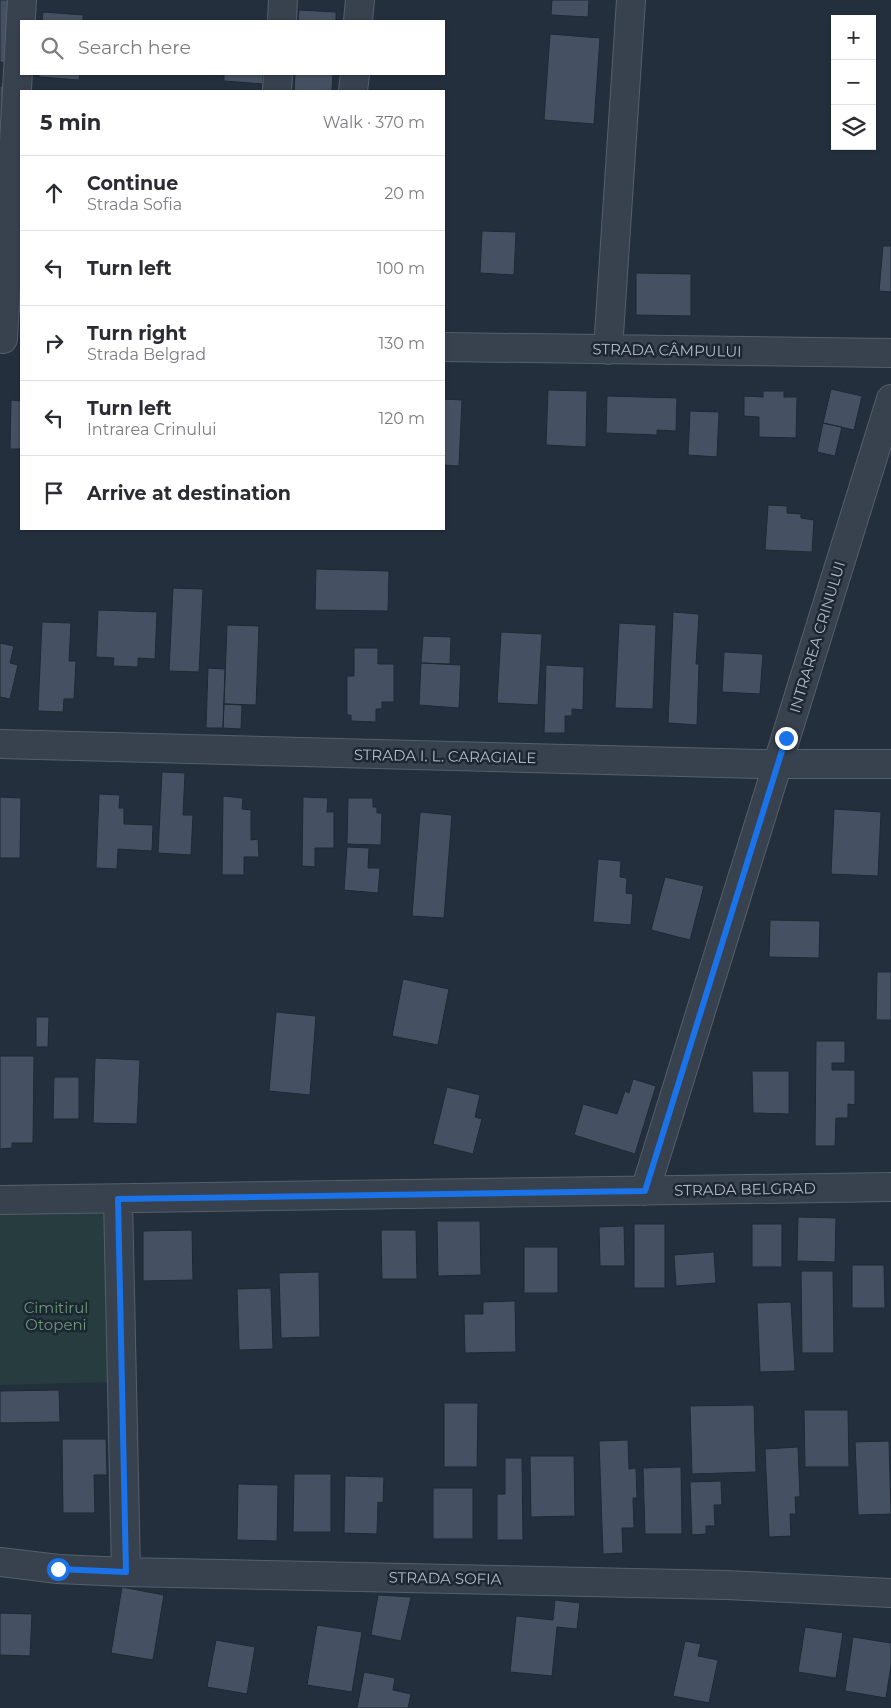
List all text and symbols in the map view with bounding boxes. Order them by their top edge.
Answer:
map controls [831,15,876,150]
button: + [831,15,876,60]
search box [20,20,445,75]
icon: search [38,34,66,62]
text: Search here [78,36,191,59]
button: − [831,60,876,105]
button: layers [831,105,876,150]
text: 5 min [40,110,101,135]
text: Walk · 370 m [323,113,425,132]
text: Continue [87,172,178,195]
icon: ahead [40,179,68,207]
text: 20 m [384,184,425,203]
text: Strada Sofia [87,195,182,214]
icon: left [40,254,68,282]
text: Turn left [87,257,172,280]
text: 100 m [377,259,425,278]
text: Turn right [87,322,187,345]
icon: right [40,329,68,357]
text: 130 m [378,334,425,353]
street label: STRADA CÂMPULUI [592,339,742,361]
text: Strada Belgrad [87,345,206,364]
text: Turn left [87,397,172,420]
icon: left [40,404,68,432]
text: 120 m [378,409,425,428]
text: Intrarea Crinului [87,420,217,439]
icon: arrive [40,479,68,507]
text: Arrive at destination [87,482,291,505]
street label: INTRAREA CRINULUI [785,559,849,715]
route end [775,727,798,750]
street label: STRADA I. L. CARAGIALE [354,745,536,767]
street label: STRADA BELGRAD [674,1178,816,1200]
park label: Cimitirul Otopeni [24,1298,88,1334]
route start [47,1558,70,1581]
street label: STRADA SOFIA [388,1568,502,1588]

